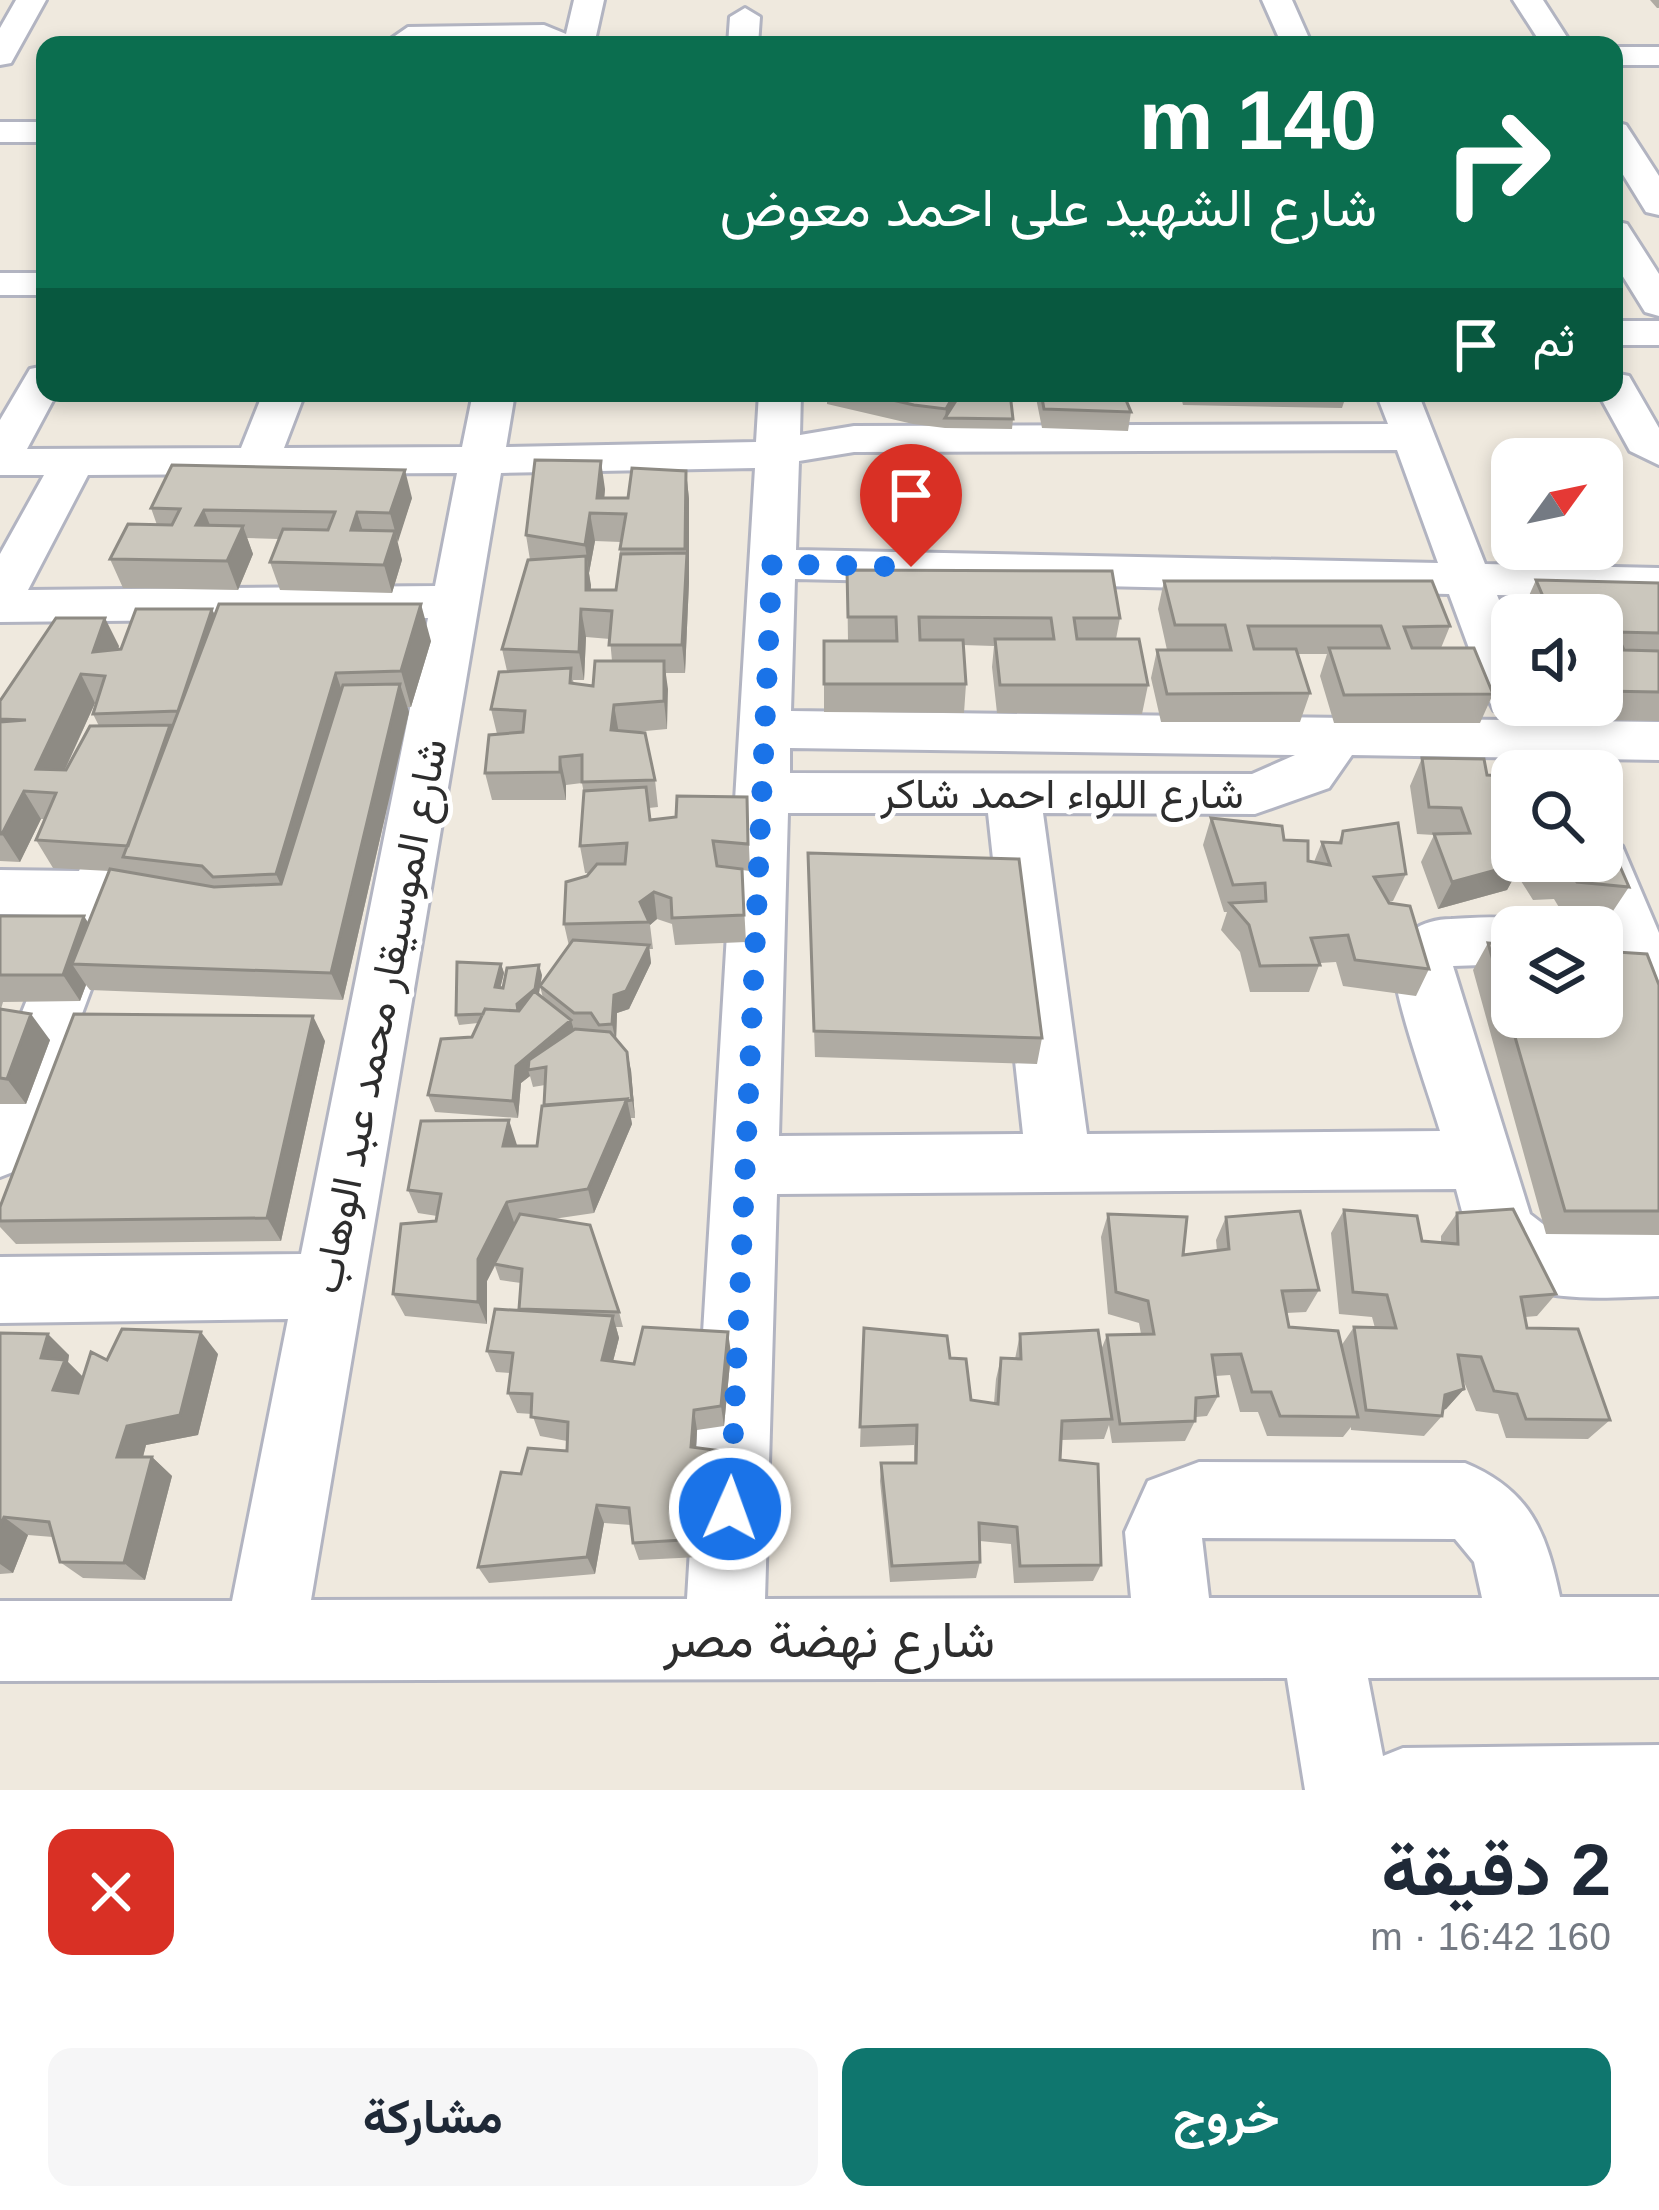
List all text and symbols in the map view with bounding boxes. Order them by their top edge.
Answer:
text: 140 m [1139,73,1377,167]
icon: right [1419,84,1575,240]
text: شارع الشهيد على احمد معوض [720,177,1377,237]
icon: arrive [1443,312,1509,378]
text: ثم [1533,315,1575,366]
north arrow [1491,438,1623,570]
map controls [1491,438,1623,1038]
pin [860,444,962,567]
icon: arrive [878,462,944,528]
button: sound [1491,594,1623,726]
street label: شارع الموسيقار محمد عبد الوهاب [302,735,461,1298]
button: search [1491,750,1623,882]
street label: شارع اللواء احمد شاكر [879,770,1244,822]
button: layers [1491,906,1623,1038]
position arrow [667,1446,793,1572]
street label: شارع نهضة مصر [662,1611,995,1674]
button: close [48,1829,174,1955]
text: 2 دقيقة [1381,1830,1611,1910]
text: 160 m · 16:42 [1370,1915,1611,1958]
button: مشاركة [48,2048,818,2186]
button: خروج [842,2048,1611,2186]

